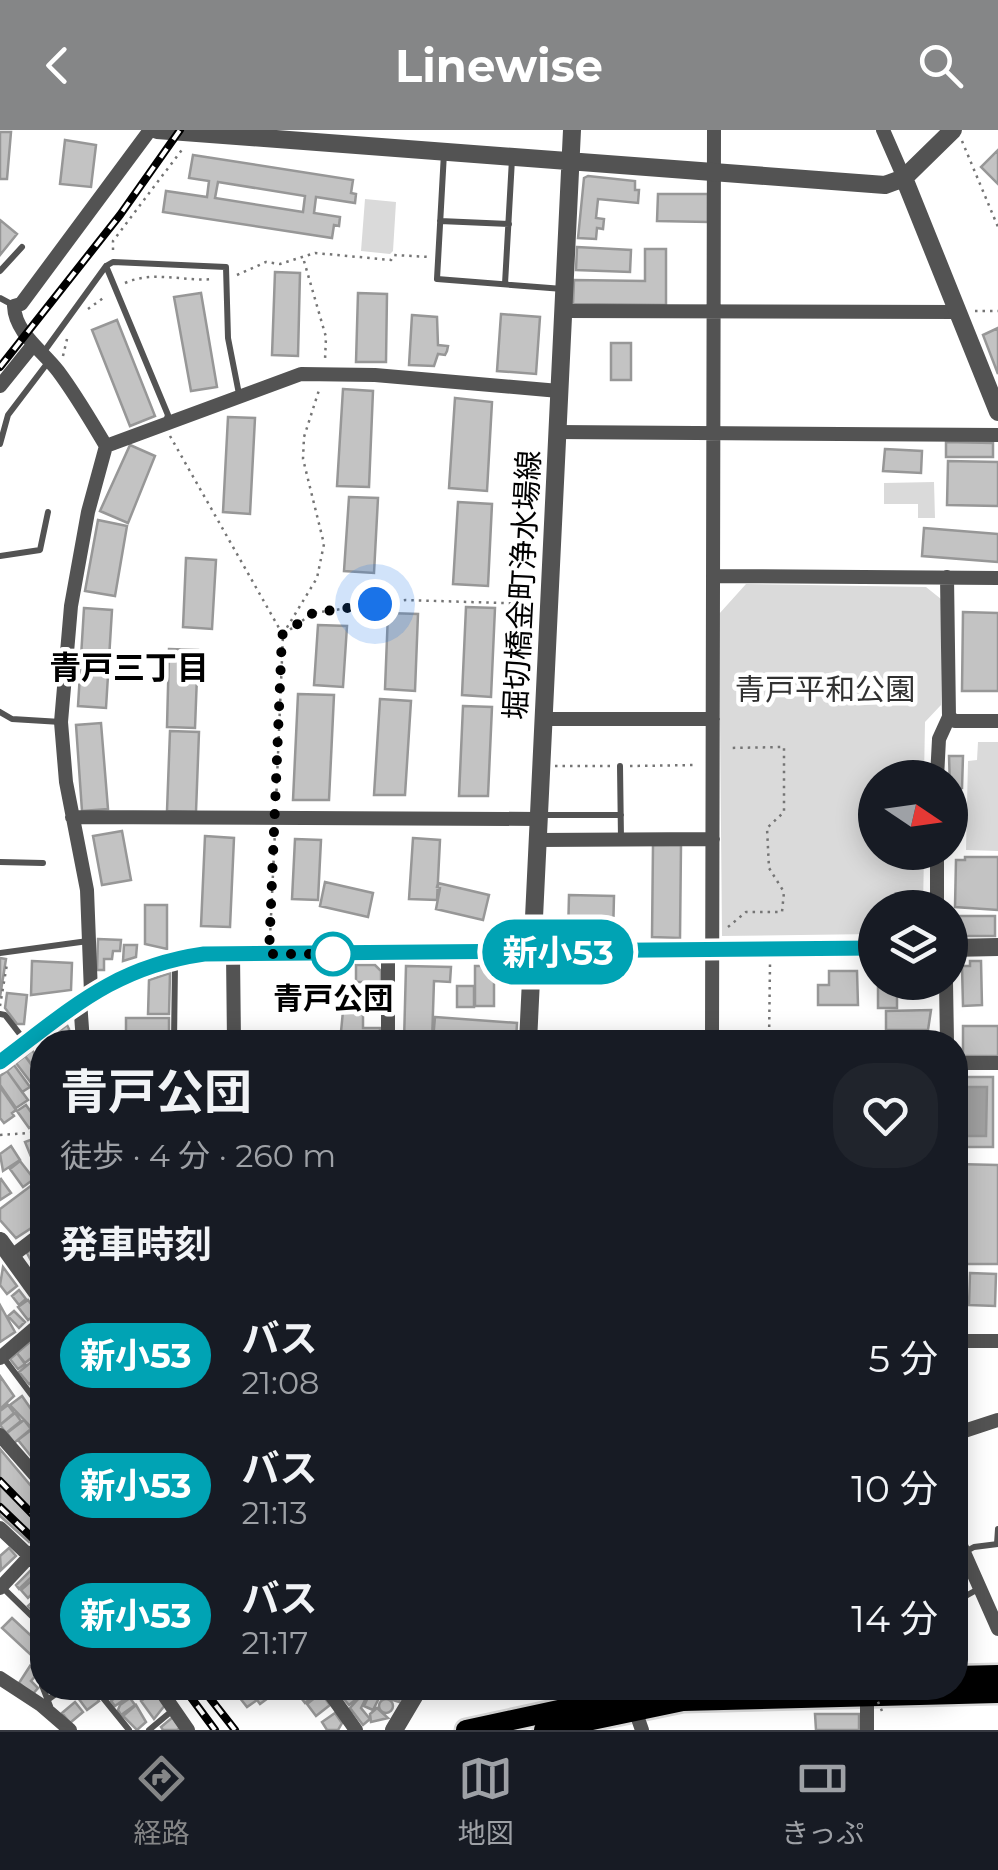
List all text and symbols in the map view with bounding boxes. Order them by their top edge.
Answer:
icon: back [30,38,85,93]
text: Linewise [395,38,603,93]
icon: search [913,38,968,93]
street label: 堀切橋金町浄水場線 [496,449,548,721]
your location [350,579,400,629]
district label: 青戸三丁目 [49,648,209,687]
park label: 青戸平和公園 [735,671,915,708]
north arrow [858,760,968,870]
map controls [858,760,968,1000]
button: layers [858,890,968,1000]
line badge: 新小53 [488,920,628,984]
text: 新小53 [502,931,614,974]
marker: 青戸公団 [312,933,354,975]
place label: 青戸公団 [273,980,393,1017]
text: 青戸公団 [60,1063,252,1121]
button: heart [833,1063,938,1168]
text: 徒歩 · 4 分 · 260 m [60,1136,336,1175]
text: 発車時刻 [60,1221,212,1268]
text: バス [241,1315,317,1362]
text: 新小53 [80,1334,191,1377]
text: 5 分 [869,1335,938,1382]
text: 21:08 [241,1363,320,1402]
text: バス [241,1445,317,1492]
text: 新小53 [80,1464,191,1507]
text: 10 分 [851,1465,938,1512]
text: 21:13 [241,1493,308,1532]
text: バス [241,1575,317,1622]
text: 新小53 [80,1594,191,1637]
text: 14 分 [851,1595,938,1642]
text: 21:17 [241,1623,308,1662]
tab: 経路 [134,1751,190,1851]
tab: 地図 [458,1751,514,1851]
tab: きっぷ [781,1751,864,1851]

